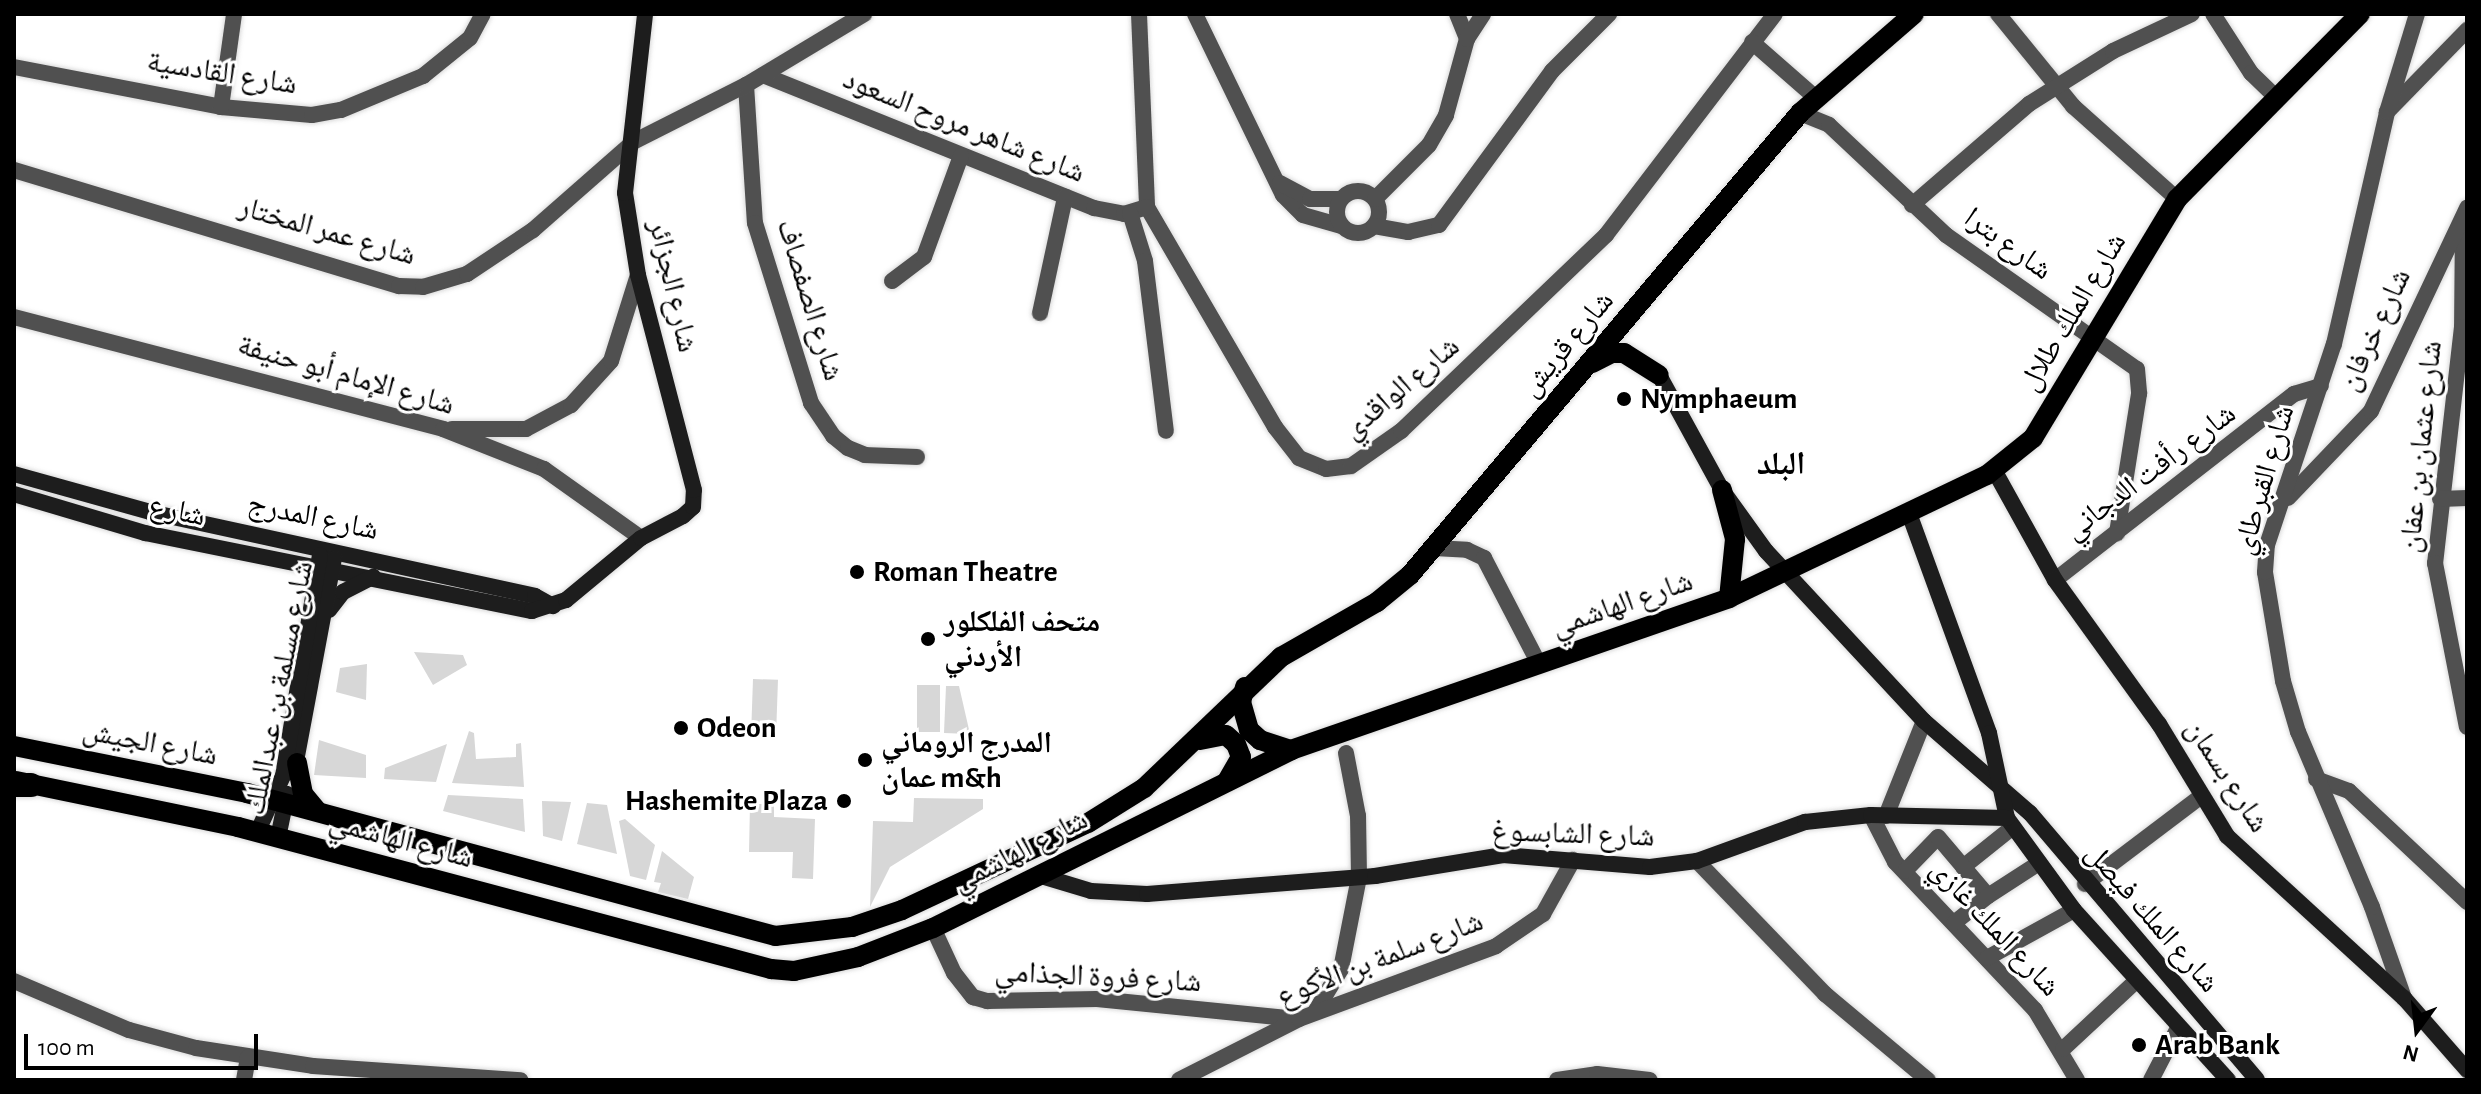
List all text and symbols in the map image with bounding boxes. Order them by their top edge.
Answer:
street label: شارع القادسية [145,43,299,103]
street label: شارع شاهر مروح السعود [838,61,1090,191]
street label: شارع عمر المختار [234,189,420,273]
street label: شارع بترا [1957,200,2059,288]
street label: شارع الصفصاف [768,215,852,385]
street label: شارع الجزائر [640,216,706,356]
street label: شارع الملك طلال [2012,226,2134,398]
street label: شارع خرفان [2331,263,2419,397]
street label: شارع قريش [1512,284,1622,404]
street label: شارع الإمام أبو حنيفة [234,327,458,423]
street label: شارع الواقدي [1335,329,1467,447]
street label: شارع عثمان بن عفان [2392,339,2450,555]
place label: Nymphaeum [1640,381,1797,417]
marker: Nymphaeum [1615,390,1633,408]
street label: شارع رأفت الدجاني [2057,396,2243,548]
street label: شارع القبرطاي [2225,401,2303,559]
district label: البلد [1757,445,1805,483]
street label: شارع المدرج [244,486,382,548]
street label: شارع [145,487,209,535]
place label: Roman Theatre [873,554,1058,590]
street label: شارع مسلمة بن عبدالملك [237,558,321,818]
marker: Roman Theatre [848,563,866,581]
street label: شارع الهاشمي [1547,563,1697,645]
place label: متحف الفلكلور الأردني [944,604,1100,674]
marker: متحف الفلكلور الأردني [919,630,937,648]
place label: Odeon [697,710,777,746]
street label: شارع الجيش [79,712,221,774]
street label: شارع بسمان [2177,713,2277,839]
marker: Odeon [672,719,690,737]
place label: المدرج الروماني عمان m&h [881,725,1052,796]
marker: المدرج الروماني عمان m&h [856,751,874,769]
place label: Hashemite Plaza [625,783,828,819]
marker: Hashemite Plaza [835,792,853,810]
street label: شارع الهاشمي [946,802,1094,900]
street label: شارع الهاشمي [325,804,477,876]
street label: شارع الشابسوغ [1491,813,1655,855]
street label: شارع الملك فيصل [2077,836,2227,1000]
street label: شارع الملك غازي [1922,852,2068,1004]
street label: شارع سلمة بن الأكوع [1272,903,1488,1015]
street label: شارع فروة الجذامي [994,954,1202,1000]
north arrow [2377,990,2457,1070]
scale bar [28,1018,262,1068]
place label: Arab Bank [2155,1027,2280,1063]
text: 100 m [38,1036,95,1060]
marker: Arab Bank [2130,1036,2148,1054]
text: N [2401,1041,2421,1066]

